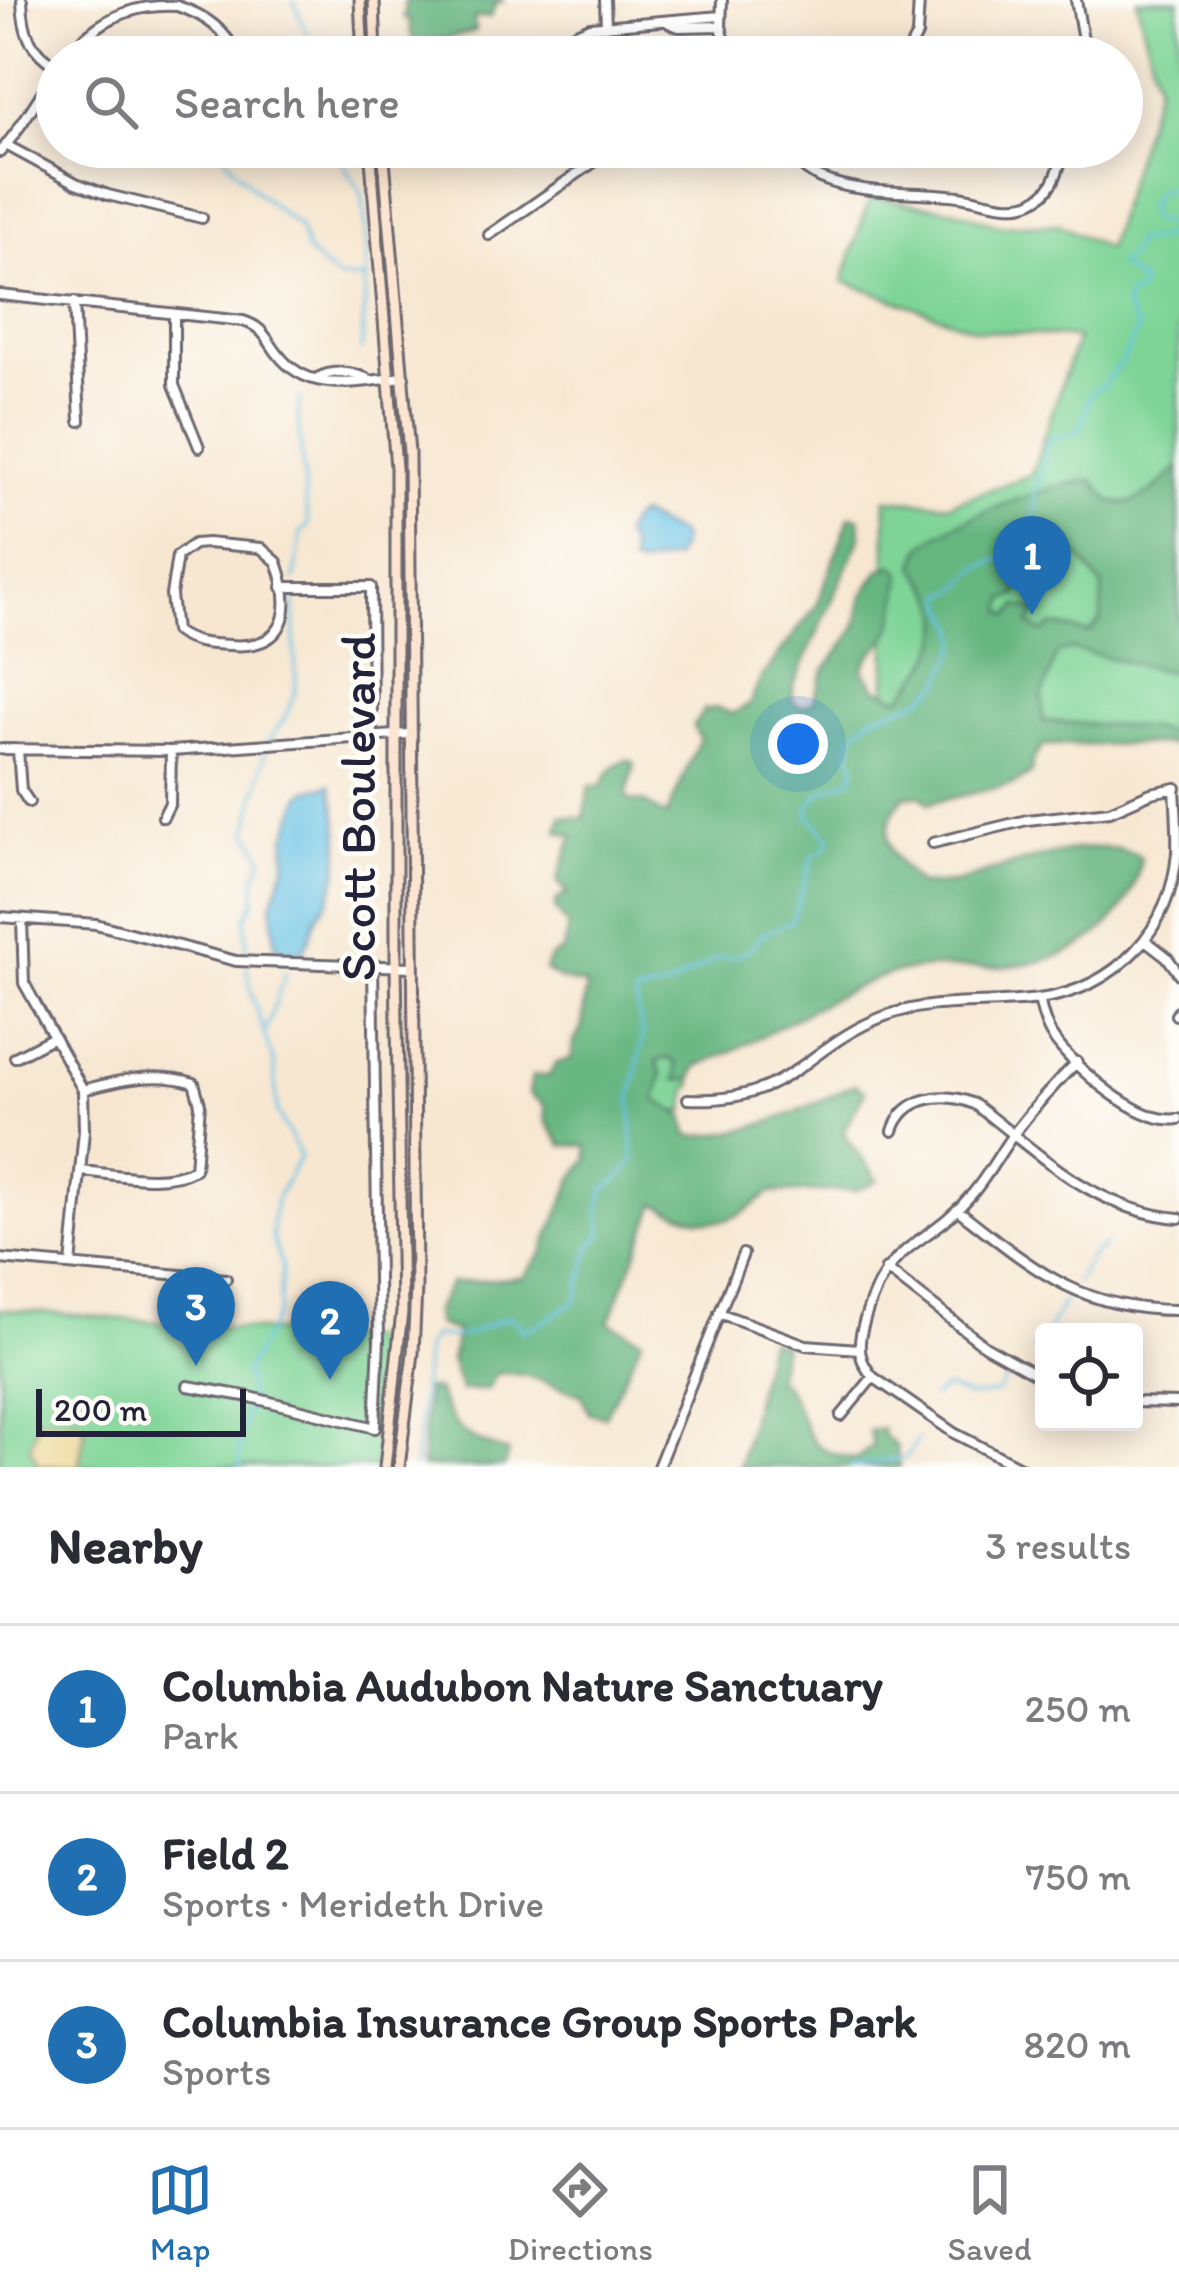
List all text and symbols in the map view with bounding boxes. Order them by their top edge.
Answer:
search box [36,36,1143,168]
icon: search [78,69,144,135]
text: Search here [174,75,400,129]
pin: 1 [993,516,1071,615]
street label: Scott Boulevard [327,633,388,981]
your location [768,714,828,774]
pin: 3 [157,1267,235,1366]
pin: 2 [291,1281,369,1380]
map controls [1035,1323,1143,1431]
button: locate [1035,1323,1143,1431]
scale bar [36,1383,246,1436]
text: 200 m [54,1390,147,1429]
text: Nearby [48,1515,203,1576]
text: 3 results [985,1522,1131,1569]
text: Columbia Audubon Nature Sanctuary [162,1658,883,1712]
text: 1 [78,1685,96,1732]
text: 250 m [1024,1685,1131,1732]
text: Park [162,1712,239,1759]
text: Field 2 [162,1826,289,1880]
text: 2 [77,1853,97,1900]
text: 750 m [1026,1853,1131,1900]
text: Sports · Merideth Drive [162,1880,544,1927]
text: Columbia Insurance Group Sports Park [162,1994,917,2048]
text: 3 [76,2021,98,2068]
text: 820 m [1024,2021,1131,2068]
text: Sports [162,2048,271,2095]
tab: Map [147,2157,213,2268]
tab: Directions [508,2157,653,2268]
tab: Saved [948,2157,1032,2268]

